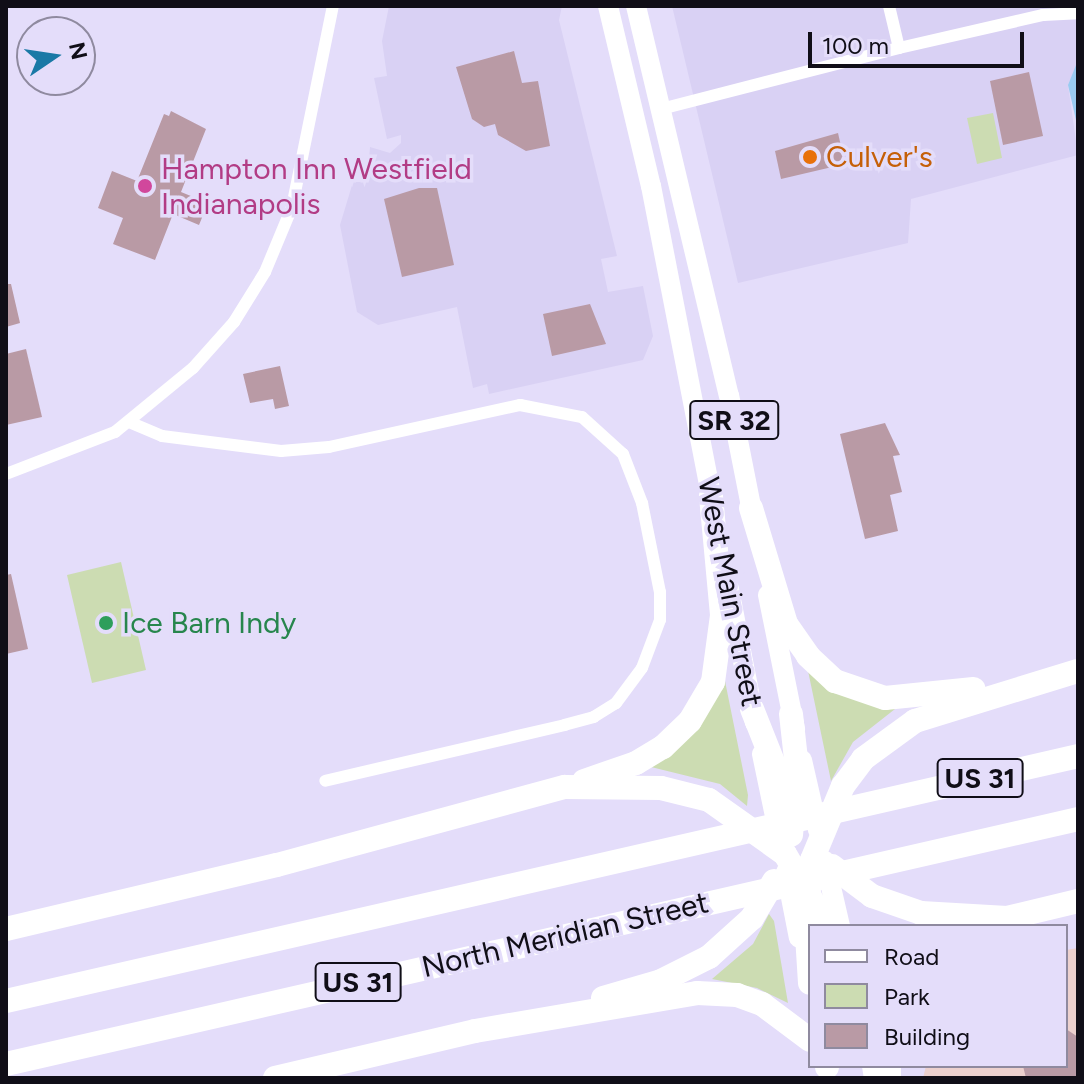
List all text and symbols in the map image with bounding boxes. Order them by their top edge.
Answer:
north arrow [16,16,96,96]
scale bar [812,16,1028,66]
text: 100 m [822,31,889,60]
text: N [63,40,93,62]
place label: Culver's [826,139,933,175]
marker: Culver's [801,148,819,166]
place label: Hampton Inn Westfield Indianapolis [161,151,472,222]
marker: Hampton Inn Westfield Indianapolis [136,177,154,195]
road number: SR 32 [688,396,780,444]
street label: West Main Street [690,474,770,710]
place label: Ice Barn Indy [122,605,296,641]
marker: Ice Barn Indy [97,614,115,632]
road number: US 31 [936,754,1024,802]
street label: North Meridian Street [418,884,712,986]
legend [808,924,1068,1068]
text: Road [884,942,939,971]
road number: US 31 [314,958,402,1006]
text: Park [884,982,930,1011]
text: Building [884,1022,970,1051]

